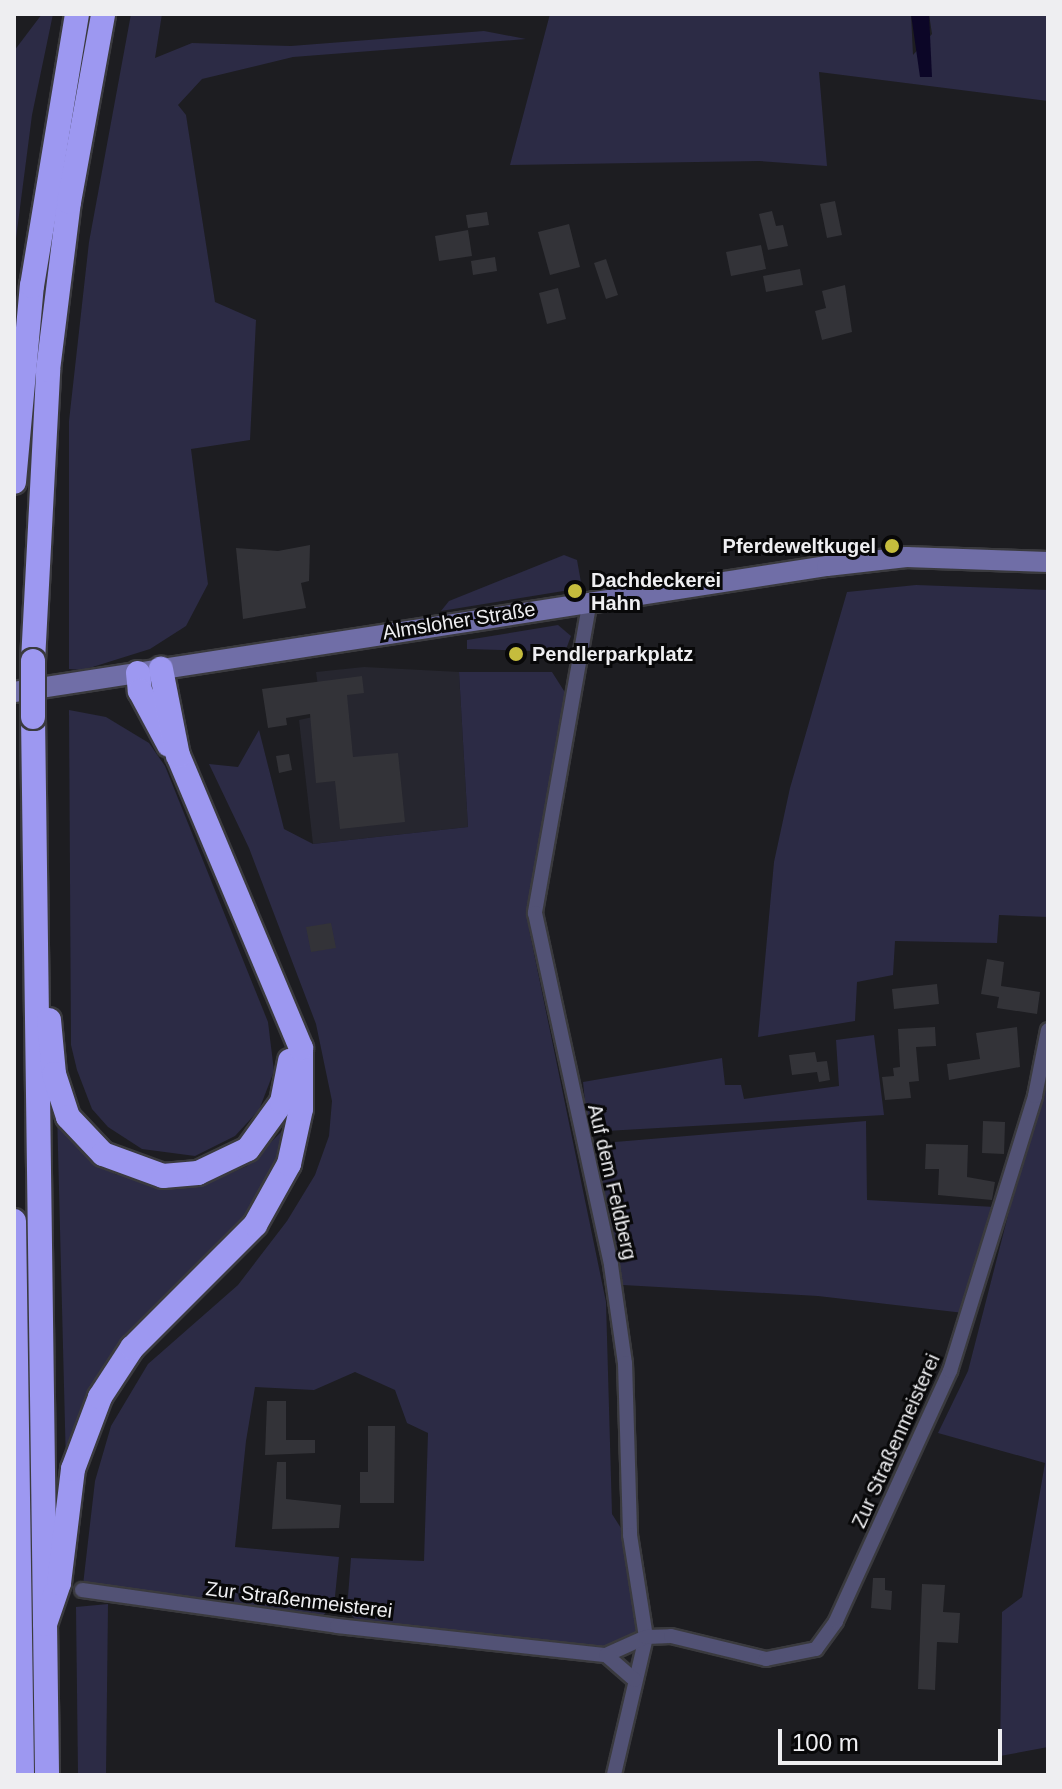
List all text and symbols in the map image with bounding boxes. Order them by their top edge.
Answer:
place label: Pferdeweltkugel [723,534,876,558]
marker: Pferdeweltkugel [883,537,901,555]
place label: Dachdeckerei Hahn [591,568,721,615]
marker: Dachdeckerei Hahn [566,582,584,600]
street label: Almsloher Straße [381,597,537,645]
place label: Pendlerparkplatz [532,642,693,666]
marker: Pendlerparkplatz [507,645,525,663]
street label: Auf dem Feldberg [582,1102,642,1262]
street label: Zur Straßenmeisterei [847,1350,945,1532]
street label: Zur Straßenmeisterei [204,1577,394,1623]
scale bar [782,1713,1006,1763]
text: 100 m [792,1729,859,1756]

